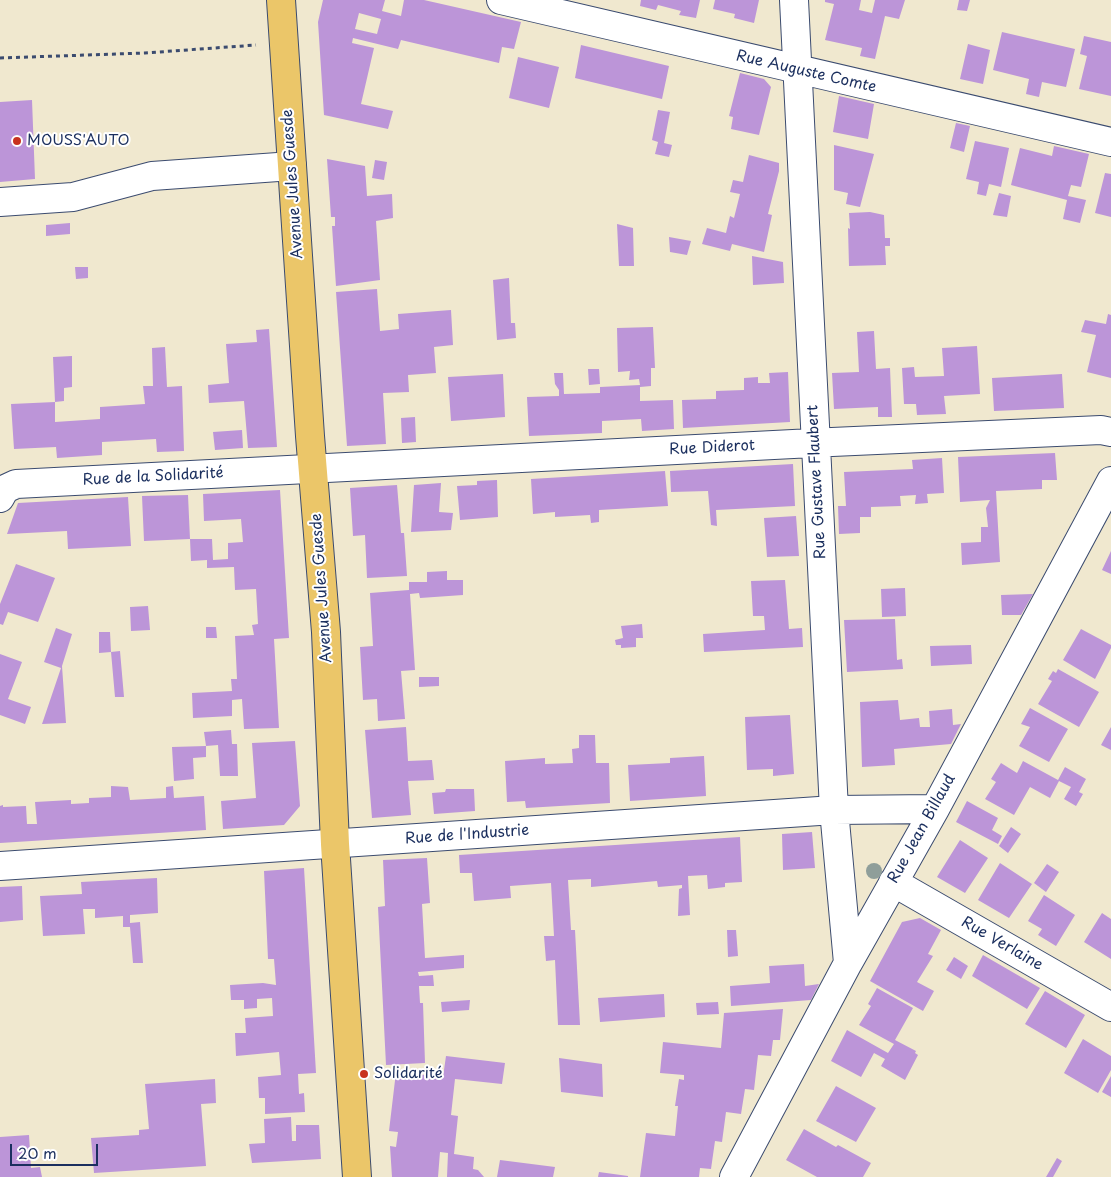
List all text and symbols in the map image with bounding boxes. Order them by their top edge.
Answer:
street label: Rue Auguste Comte [734,47,878,97]
street label: Avenue Jules Guesde [279,109,307,259]
place label: MOUSS'AUTO [27,132,130,150]
marker: MOUSS'AUTO [11,135,23,147]
street label: Rue Gustave Flaubert [804,404,830,560]
street label: Rue Diderot [669,437,755,459]
street label: Rue de la Solidarité [82,464,224,490]
street label: Avenue Jules Guesde [308,513,336,663]
street label: Rue Jean Billaud [885,771,959,887]
street label: Rue de l'Industrie [404,822,530,848]
street label: Rue Verlaine [958,913,1046,975]
place label: Solidarité [374,1065,443,1083]
marker: Solidarité [358,1068,370,1080]
scale bar [12,1134,100,1166]
text: 20 m [18,1141,57,1164]

